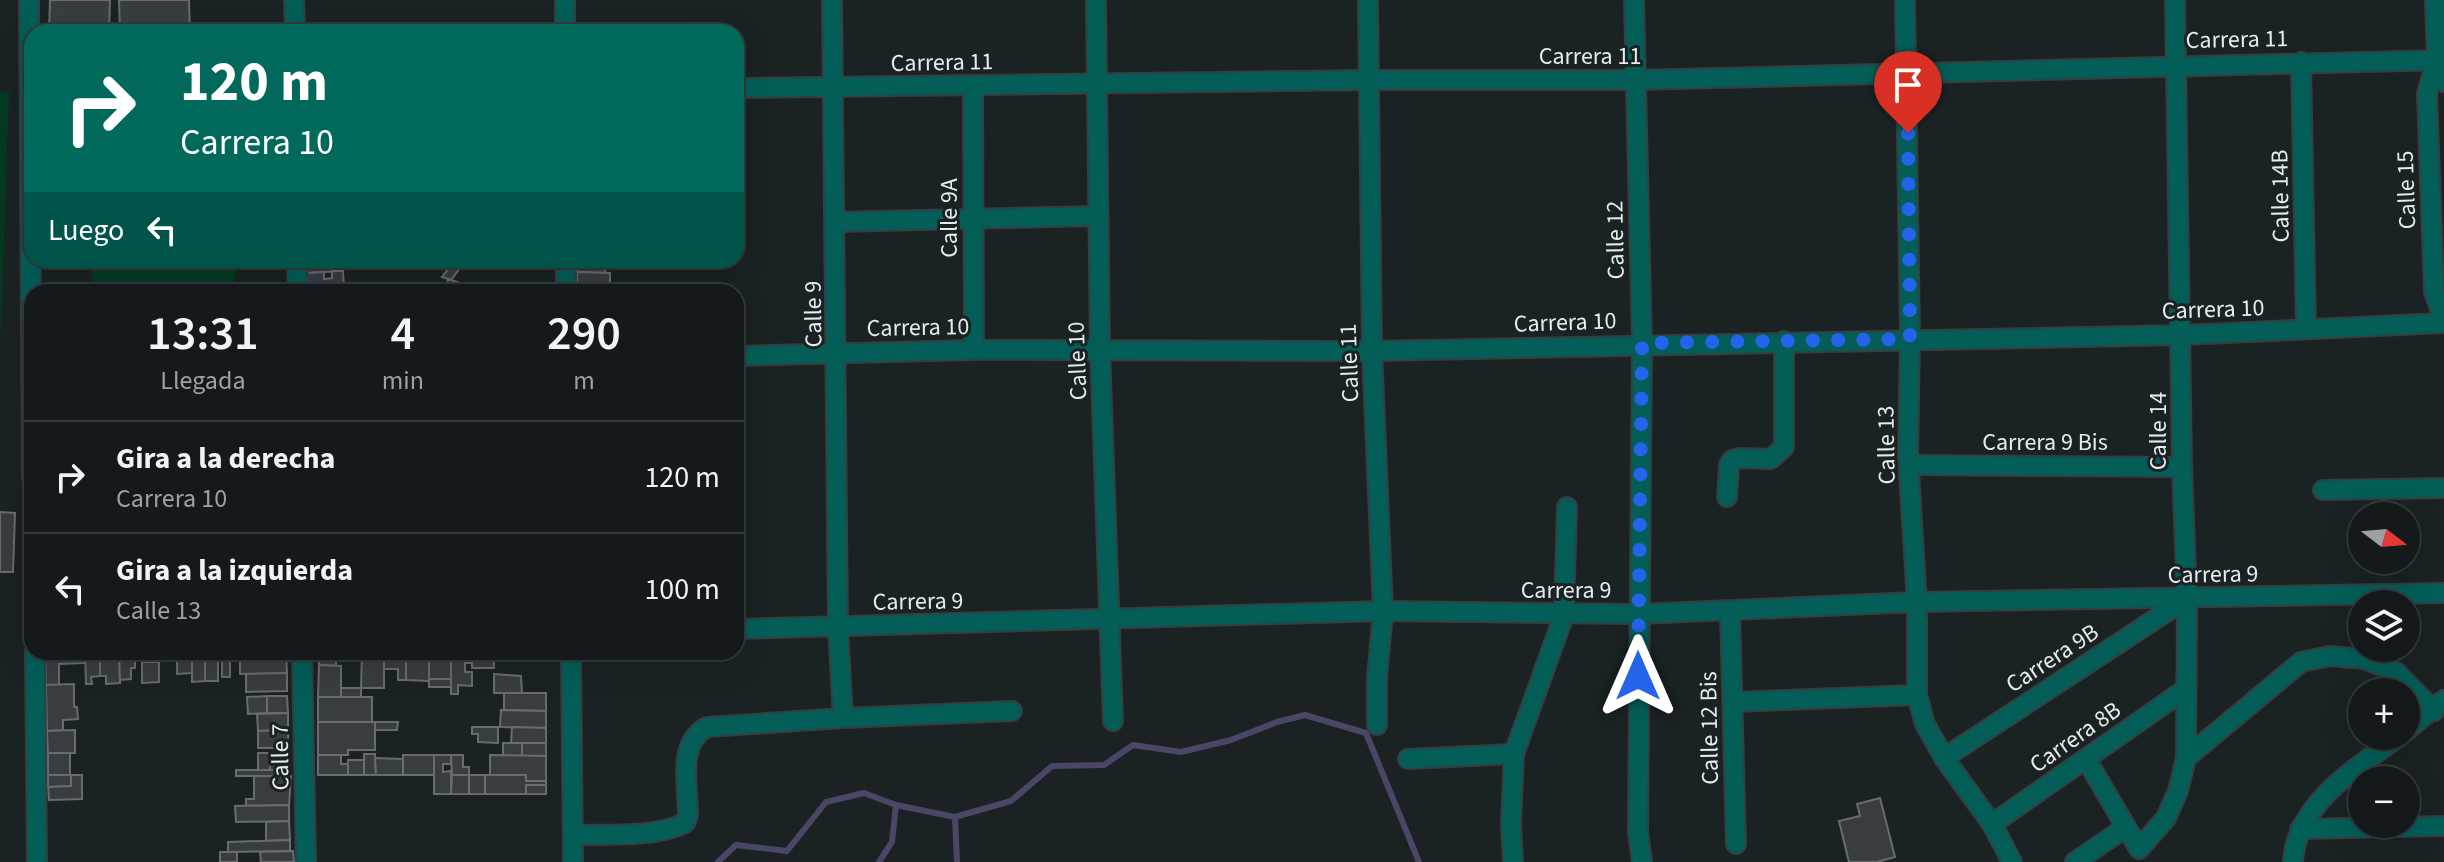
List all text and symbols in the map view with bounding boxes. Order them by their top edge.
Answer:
street label: Carrera 11 [2185,21,2289,58]
street label: Carrera 11 [1539,39,1641,74]
text: 120 m [180,43,328,122]
street label: Carrera 11 [890,44,994,81]
pin [1874,51,1942,133]
icon: right [48,56,152,160]
icon: arrive [1886,63,1930,107]
text: Carrera 10 [180,117,334,168]
street label: Calle 14B [2262,149,2299,243]
street label: Calle 15 [2388,150,2425,230]
street label: Calle 9A [932,178,967,258]
street label: Calle 12 [1597,200,1634,280]
icon: left [140,208,184,252]
text: Luego [48,209,124,252]
street label: Calle 9 [795,280,832,348]
street label: Carrera 10 [2161,290,2265,329]
text: 13:31 [147,300,259,368]
text: 4 [391,300,415,368]
text: 290 [547,300,621,368]
street label: Carrera 10 [1513,303,1617,342]
street label: Carrera 10 [866,309,970,346]
street label: Calle 10 [1059,321,1096,401]
street label: Calle 11 [1331,323,1368,403]
text: Llegada [160,362,246,399]
text: min [382,362,424,399]
text: m [573,362,595,399]
street label: Calle 14 [2141,392,2176,470]
street label: Calle 13 [1868,405,1905,485]
street label: Carrera 9 Bis [1982,425,2108,460]
text: Gira a la derecha [116,437,335,480]
icon: right [48,455,92,499]
text: 120 m [644,456,720,499]
text: Carrera 10 [116,480,227,517]
north arrow [2348,502,2420,574]
map controls [2348,502,2420,838]
text: Gira a la izquierda [116,549,353,592]
street label: Carrera 9 [2167,556,2259,593]
icon: left [48,567,92,611]
text: 100 m [644,568,720,611]
street label: Carrera 9 [1521,573,1611,608]
street label: Carrera 9 [872,583,964,620]
button: layers [2348,590,2420,662]
text: Calle 13 [116,592,201,629]
street label: Carrera 9B [1999,615,2106,702]
position arrow [1596,634,1680,718]
street label: Calle 12 Bis [1691,671,1728,785]
button: + [2348,678,2420,750]
street label: Carrera 8B [2022,693,2128,782]
street label: Calle 7 [262,723,299,791]
button: − [2348,766,2420,838]

